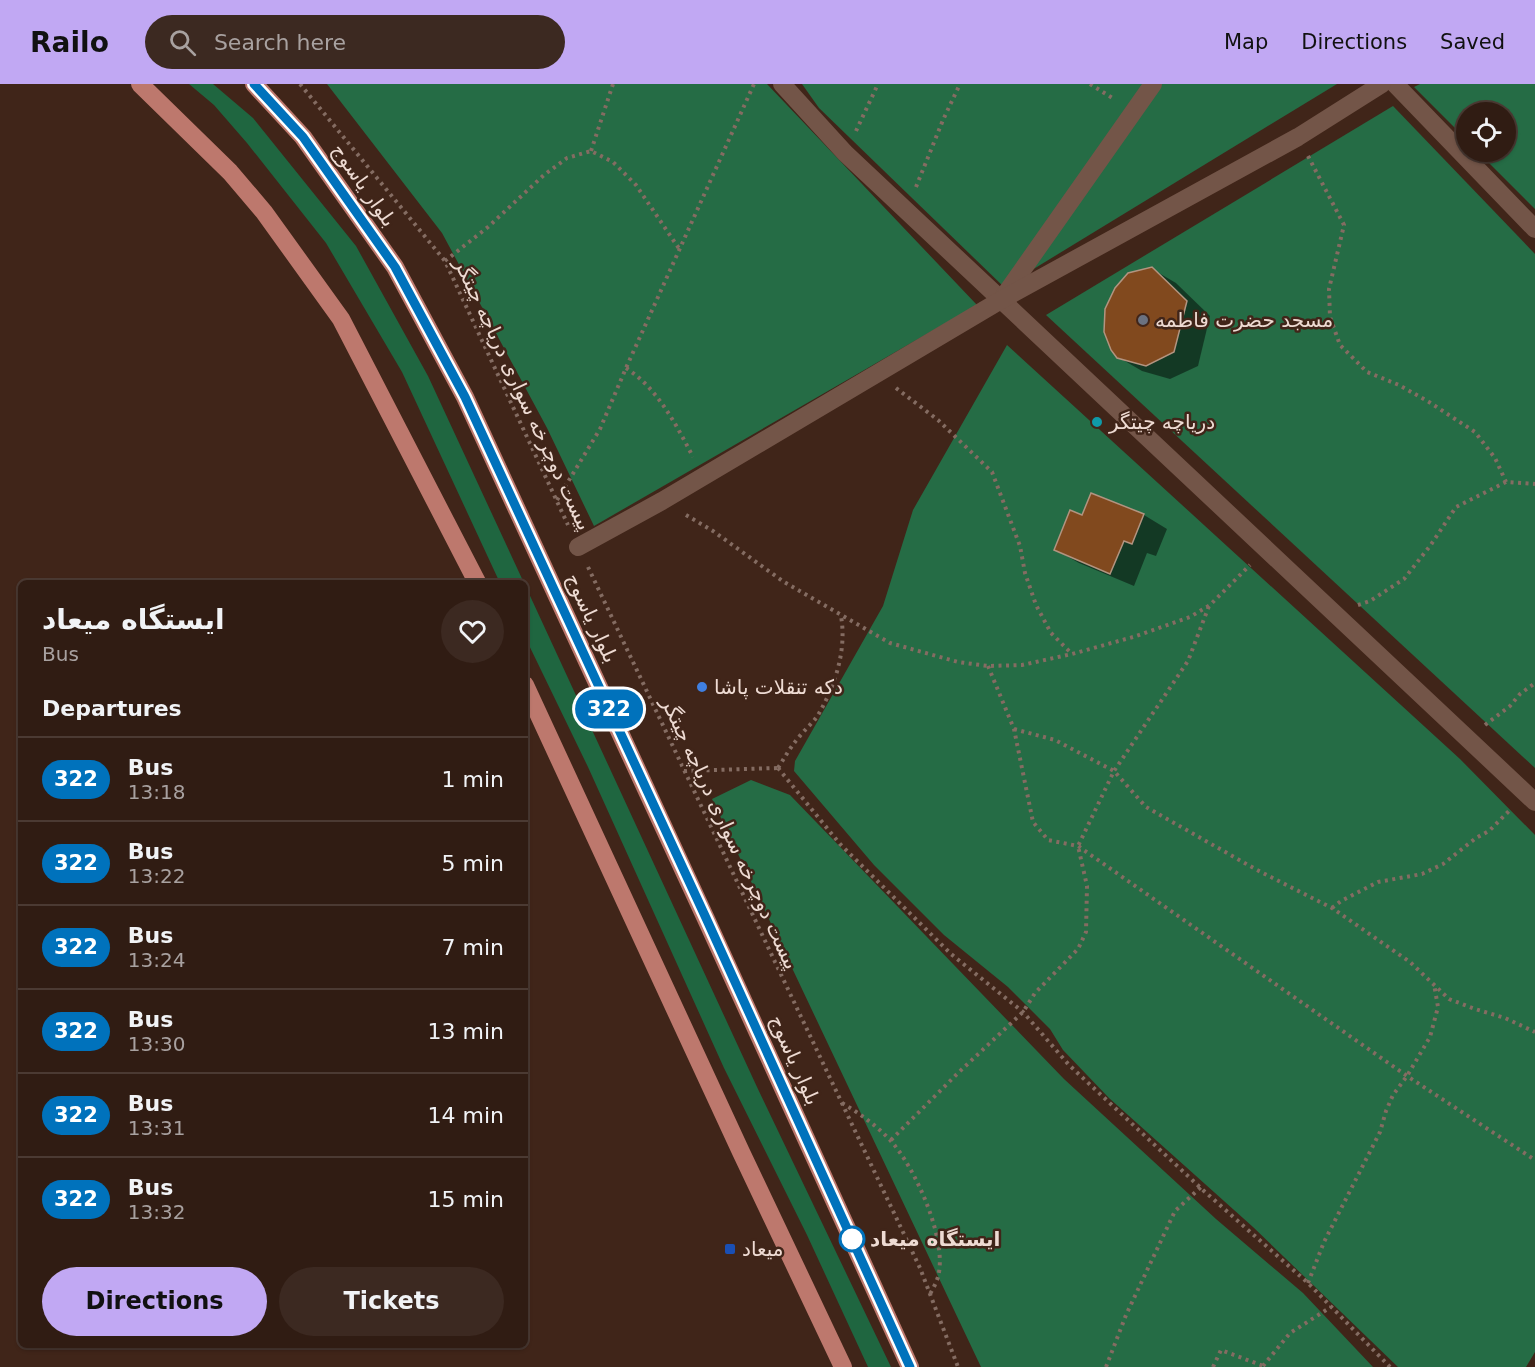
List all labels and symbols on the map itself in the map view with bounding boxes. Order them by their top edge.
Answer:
street label: بلوار یاسوج [327,139,401,231]
street label: پیست دوچرخه سواری دریاچه چیتگر [448,253,597,534]
place label: مسجد حضرت فاطمه [1155,308,1333,332]
marker: مسجد حضرت فاطمه [1136,313,1150,327]
place label: دریاچه چیتگر [1108,410,1215,434]
marker: دریاچه چیتگر [1090,415,1104,429]
street label: بلوار یاسوج [561,570,623,666]
place label: دکه تنقلات پاشا [714,675,843,700]
marker: دکه تنقلات پاشا [695,680,709,694]
line badge: 322 [574,690,644,728]
street label: پیست دوچرخه سواری دریاچه چیتگر [655,692,804,973]
street label: بلوار یاسوج [765,1011,825,1109]
marker: ایستگاه میعاد [839,1226,865,1252]
place label: ایستگاه میعاد [870,1227,1000,1251]
place label: میعاد [742,1237,783,1261]
marker: میعاد [723,1242,737,1256]

